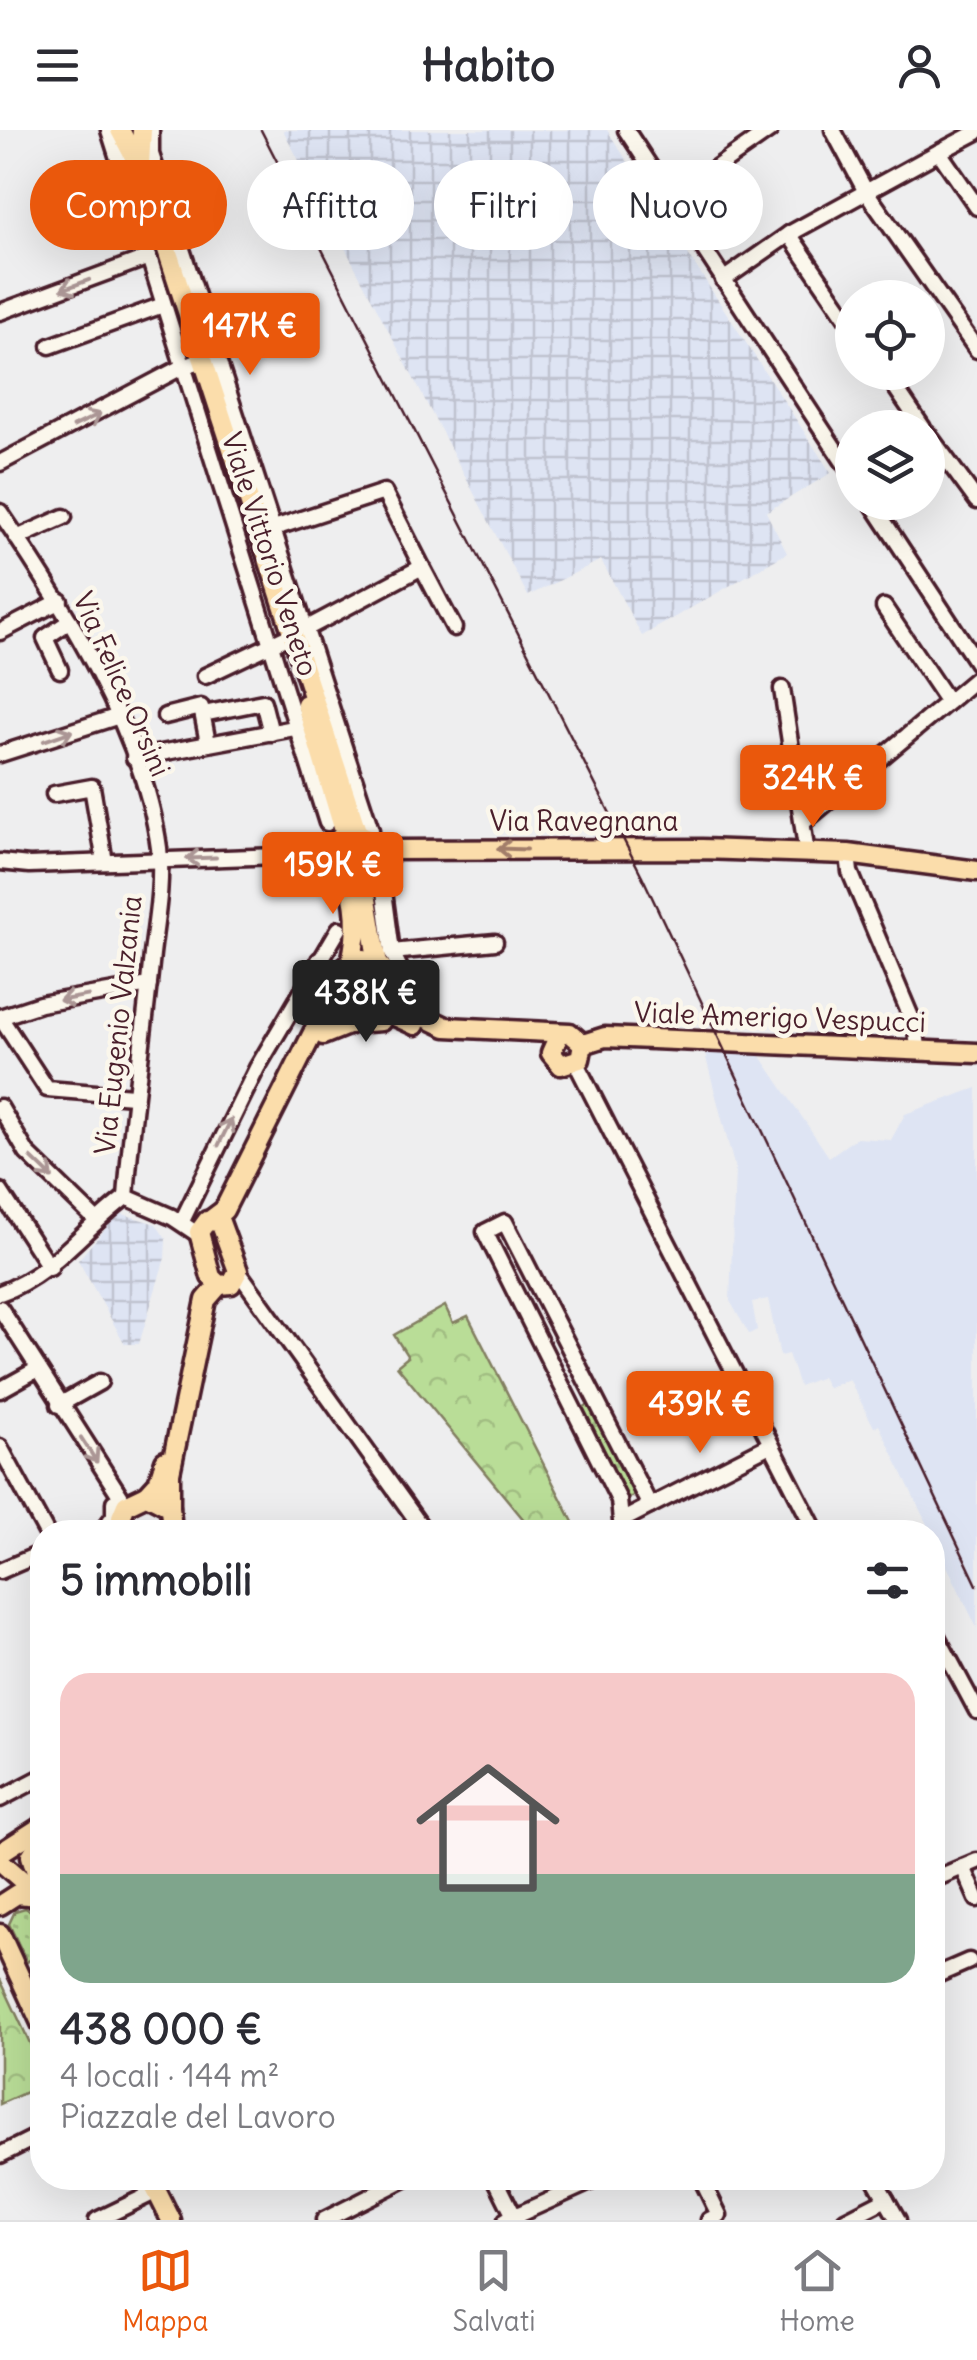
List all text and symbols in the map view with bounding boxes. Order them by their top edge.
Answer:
text: Habito [422,37,555,93]
icon: menu [30,38,85,93]
icon: person [892,38,947,93]
chip: Compra [30,160,227,250]
chip: Affitta [247,160,414,250]
chip: Filtri [434,160,573,250]
chip: Nuovo [593,160,763,250]
one-way arrow [60,277,91,295]
map controls [835,280,945,520]
button: locate [835,280,945,390]
pin: 147K € [169,293,331,378]
text: 147K € [203,305,297,346]
one-way arrow [72,410,102,429]
button: layers [835,410,945,520]
street label: Viale Vittorio Veneto [214,428,326,680]
street label: Via Felice Orsini [65,586,179,782]
one-way arrow [42,726,74,744]
pin: 324K € [732,745,894,830]
text: 324K € [762,757,864,798]
street label: Via Ravegnana [490,803,678,839]
pin: 159K € [252,832,414,917]
one-way arrow [497,840,529,859]
text: 159K € [284,844,382,885]
one-way arrow [185,848,217,867]
street label: Via Eugenio Valzania [86,894,150,1156]
pin: 438K € [285,960,447,1045]
text: 438K € [314,972,418,1013]
one-way arrow [58,989,91,1008]
street label: Viale Amerigo Vespucci [633,994,927,1040]
one-way arrow [217,1117,236,1147]
one-way arrow [29,1156,54,1179]
pin: 439K € [619,1371,781,1456]
text: 439K € [648,1383,752,1424]
one-way arrow [78,1435,99,1463]
icon: filters [860,1553,915,1608]
text: 5 immobili [60,1554,252,1606]
icon: home [398,1738,578,1918]
text: 438 000 € [60,2003,262,2055]
text: 4 locali · 144 m² [60,2055,280,2096]
text: Piazzale del Lavoro [60,2096,336,2137]
tab: Mappa [122,2243,208,2339]
tab: Salvati [452,2243,535,2339]
tab: Home [779,2243,855,2339]

